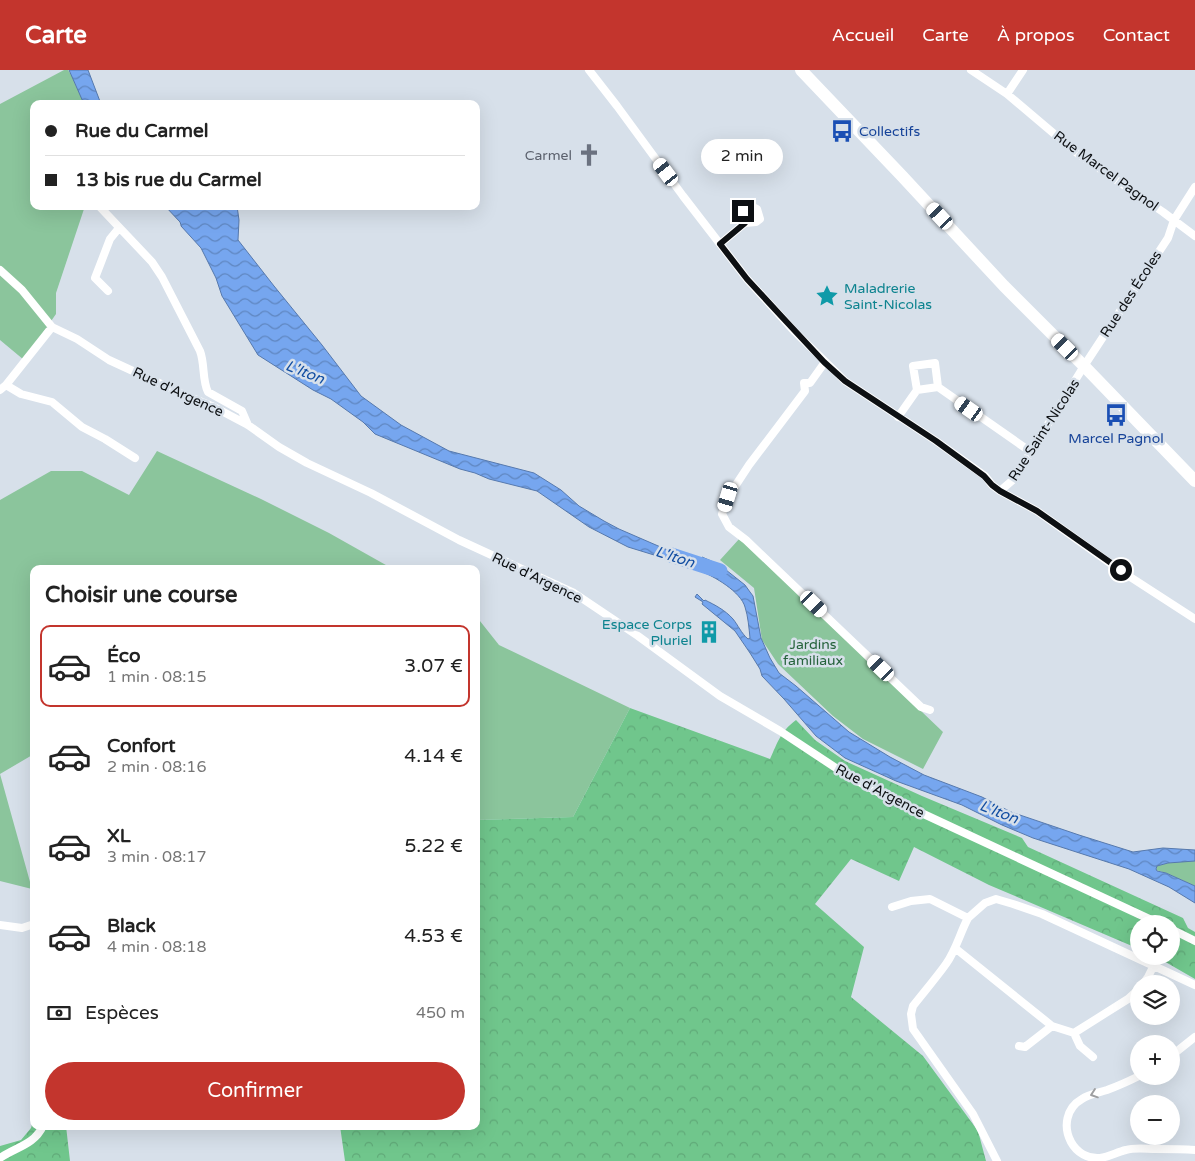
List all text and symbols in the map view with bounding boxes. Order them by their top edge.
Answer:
text: Carte [25,21,87,50]
text: Accueil [832,24,894,46]
text: Carte [922,24,969,46]
text: À propos [997,24,1075,46]
text: Contact [1103,24,1170,46]
bus stop icon: Collectifs [829,118,855,144]
text: Rue du Carmel [75,120,208,142]
place label: Collectifs [859,123,921,140]
street label: Rue Marcel Pagnol [1050,127,1162,215]
callout: 2 min [702,138,784,174]
church icon: Carmel [576,142,602,168]
text: 2 min [721,146,763,166]
place label: Carmel [525,147,572,164]
car [650,156,681,188]
text: 13 bis rue du Carmel [75,169,262,191]
route end [732,200,754,222]
car [924,200,955,232]
street label: Rue des Écoles [1097,247,1165,341]
place label: Maladrerie Saint-Nicolas [844,280,932,313]
place icon: Maladrerie Saint-Nicolas [814,283,840,309]
car [1049,331,1080,363]
water label: L'Iton [283,356,328,388]
street label: Rue d'Argence [130,364,226,420]
street label: Rue Saint-Nicolas [1005,376,1083,484]
car [952,394,985,424]
bus stop icon: Marcel Pagnol [1103,402,1129,428]
place label: Marcel Pagnol [1068,430,1164,447]
car [716,480,739,514]
water label: L'Iton [653,542,698,572]
street label: Rue d'Argence [489,549,585,607]
route start [1110,559,1132,581]
text: Choisir une course [45,582,238,608]
car [797,588,830,620]
place label: Espace Corps Pluriel [602,616,692,649]
building icon: Espace Corps Pluriel [696,619,722,645]
park label: Jardins familiaux [783,636,843,669]
icon: car [47,644,92,689]
text: Éco [107,645,140,667]
car [864,652,897,684]
text: 3.07 € [404,655,463,677]
text: 1 min · 08:15 [107,667,206,687]
icon: car [47,734,92,779]
text: Confort [107,735,176,757]
text: 4.14 € [404,745,463,767]
text: 2 min · 08:16 [107,757,206,777]
street label: Rue d'Argence [833,760,927,822]
water label: L'Iton [977,796,1022,828]
icon: car [47,824,92,869]
text: XL [107,825,131,847]
text: 5.22 € [405,835,463,857]
text: 3 min · 08:17 [107,847,206,867]
icon: car [47,914,92,959]
text: Black [107,915,156,937]
map controls [1130,915,1180,1145]
button: locate [1130,915,1180,965]
text: 4.53 € [404,925,463,947]
text: 4 min · 08:18 [107,937,206,957]
button: layers [1130,975,1180,1025]
icon: cash [45,999,73,1027]
text: Espèces [85,1002,159,1024]
text: 450 m [416,1003,465,1023]
button: + [1130,1035,1180,1085]
button: Confirmer [45,1062,465,1120]
one-way arrow [1090,1088,1098,1098]
button: − [1130,1095,1180,1145]

